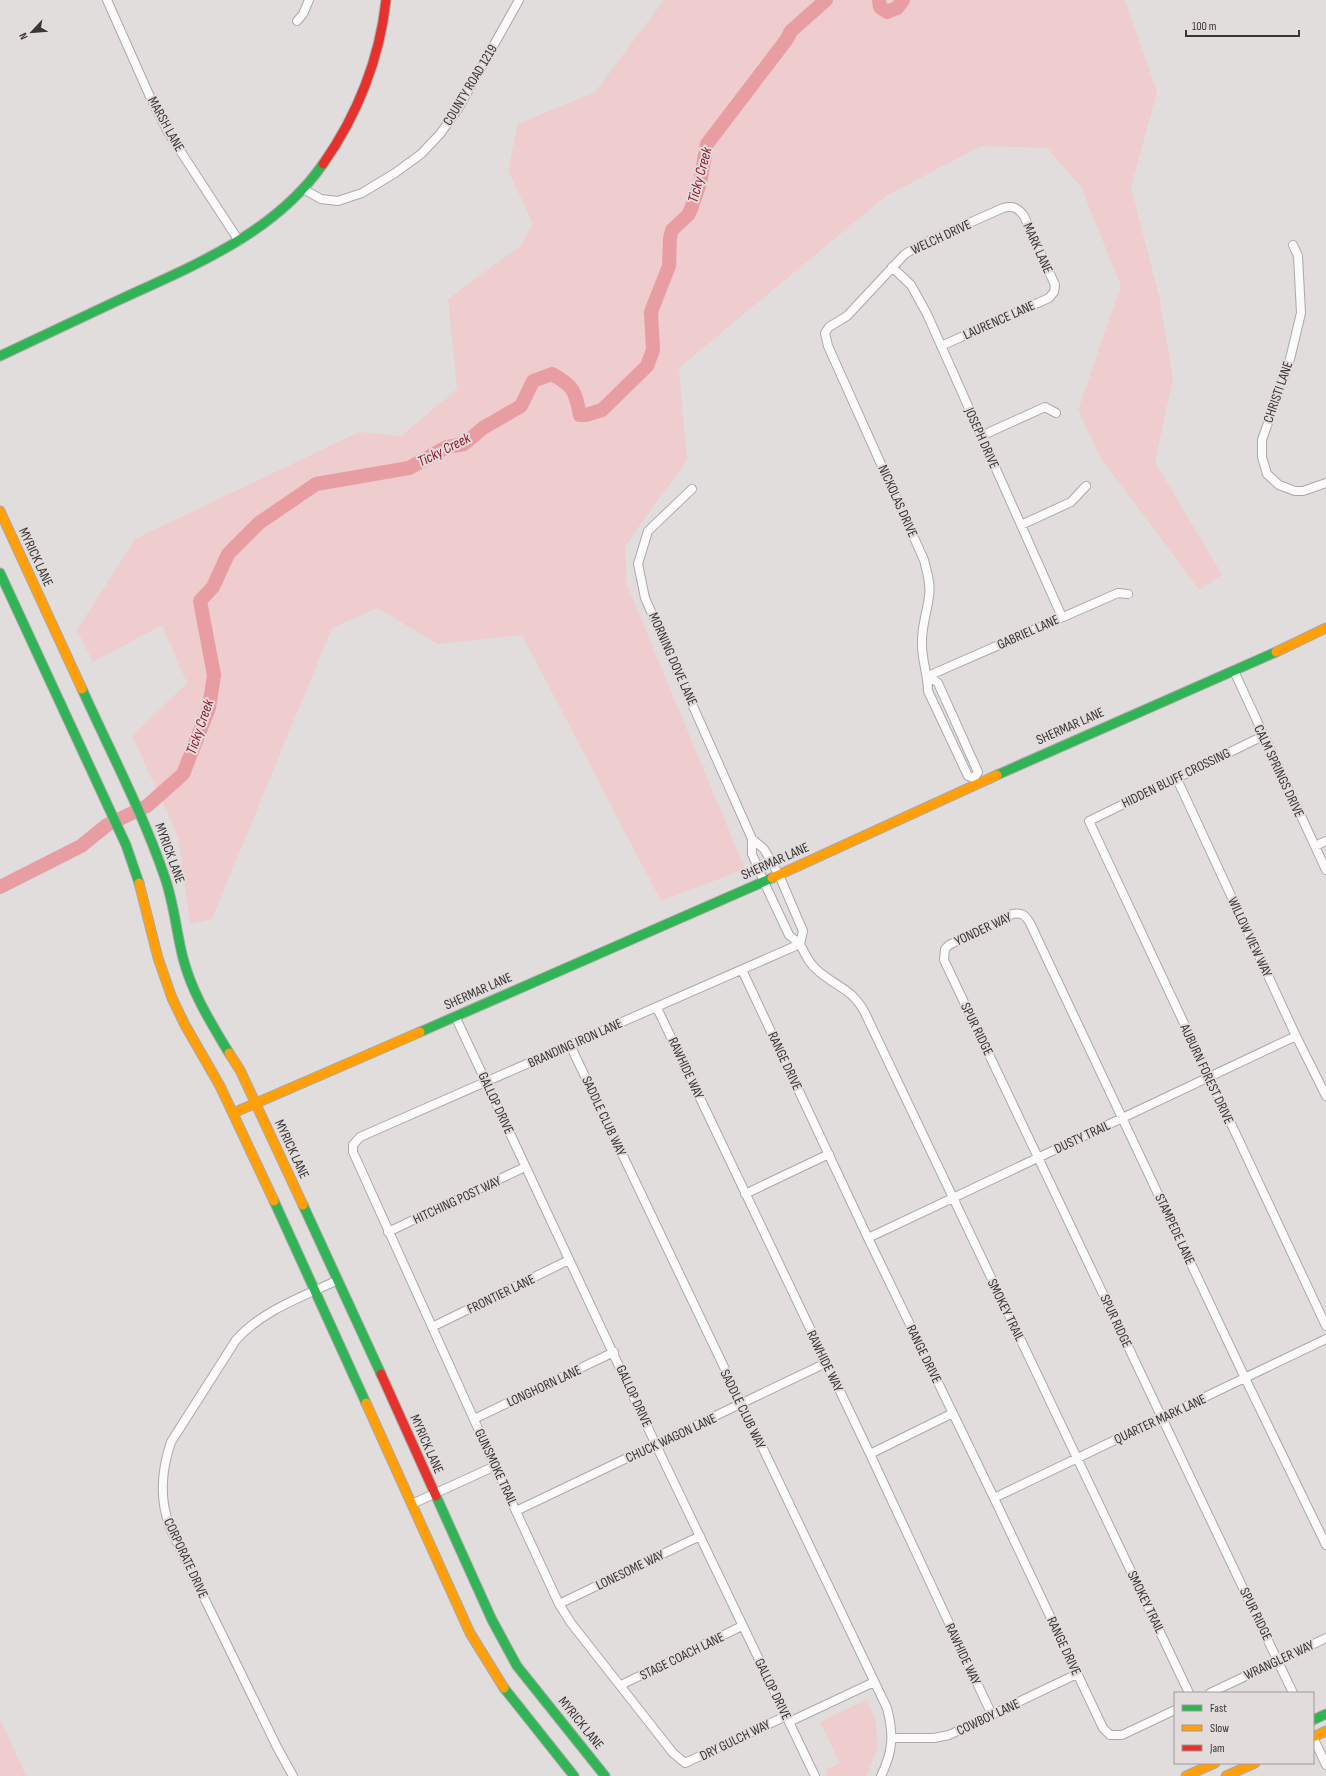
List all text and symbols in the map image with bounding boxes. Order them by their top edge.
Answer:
north arrow [12,12,52,52]
scale bar [1186,12,1299,38]
text: 100 m [1192,19,1217,34]
text: N [16,31,31,42]
street label: COUNTY ROAD 1219 [439,41,501,129]
street label: MARSH LANE [144,93,188,155]
water label: Ticky Creek [683,145,717,205]
street label: WELCH DRIVE [908,216,974,258]
street label: MARK LANE [1019,220,1057,276]
street label: LAURENCE LANE [961,297,1038,343]
street label: CHRISTI LANE [1260,359,1297,425]
street label: JOSEPH DRIVE [961,404,1003,471]
water label: Ticky Creek [414,429,474,471]
street label: NICKOLAS DRIVE [874,462,922,540]
street label: MYRICK LANE [15,525,57,589]
street label: MORNING DOVE LANE [645,610,701,708]
street label: GABRIEL LANE [994,611,1062,653]
water label: Ticky Creek [182,697,218,757]
street label: SHERMAR LANE [1033,703,1107,749]
street label: CALM SPRINGS DRIVE [1250,722,1308,820]
street label: HIDDEN BLUFF CROSSING [1119,744,1233,812]
street label: MYRICK LANE [151,820,189,886]
street label: SHERMAR LANE [738,838,812,884]
street label: WILLOW VIEW WAY [1224,894,1276,980]
street label: YONDER WAY [952,908,1014,950]
street label: SHERMAR LANE [441,968,515,1014]
street label: SPUR RIDGE [957,1000,997,1058]
street label: BRANDING IRON LANE [525,1014,625,1071]
street label: AUBURN FOREST DRIVE [1176,1020,1238,1127]
street label: RANGE DRIVE [764,1029,806,1093]
street label: RAWHIDE WAY [664,1035,708,1102]
street label: GALLOP DRIVE [474,1069,518,1137]
street label: SADDLE CLUB WAY [578,1073,630,1159]
street label: MYRICK LANE [271,1117,313,1181]
street label: DUSTY TRAIL [1051,1117,1113,1157]
street label: HITCHING POST WAY [410,1172,504,1228]
street label: STAMPEDE LANE [1151,1191,1199,1267]
street label: FRONTIER LANE [464,1270,538,1318]
street label: SMOKEY TRAIL [984,1276,1028,1344]
street label: SPUR RIDGE [1096,1292,1136,1350]
street label: RANGE DRIVE [903,1322,945,1386]
street label: RAWHIDE WAY [803,1328,847,1395]
street label: LONGHORN LANE [504,1361,584,1411]
street label: GALLOP DRIVE [612,1362,656,1430]
street label: SADDLE CLUB WAY [716,1367,770,1452]
street label: QUARTER MARK LANE [1111,1390,1209,1448]
street label: CHUCK WAGON LANE [623,1409,719,1466]
street label: MYRICK LANE [406,1412,448,1476]
street label: GUNSMOKE TRAIL [471,1426,521,1508]
street label: CORPORATE DRIVE [160,1515,212,1601]
street label: LONESOME WAY [593,1546,667,1594]
street label: SMOKEY TRAIL [1124,1568,1168,1636]
street label: SPUR RIDGE [1236,1585,1276,1643]
street label: RANGE DRIVE [1043,1614,1085,1678]
street label: RAWHIDE WAY [941,1621,985,1688]
street label: STAGE COACH LANE [637,1628,727,1684]
street label: WRANGLER WAY [1241,1636,1317,1684]
street label: GALLOP DRIVE [751,1655,795,1723]
legend [1174,1692,1314,1764]
street label: MYRICK LANE [555,1693,608,1753]
street label: COWBOY LANE [954,1695,1023,1739]
text: Fast [1210,1701,1227,1716]
street label: DRY GULCH WAY [697,1716,773,1764]
text: Slow [1210,1721,1229,1736]
text: Jam [1209,1741,1225,1756]

